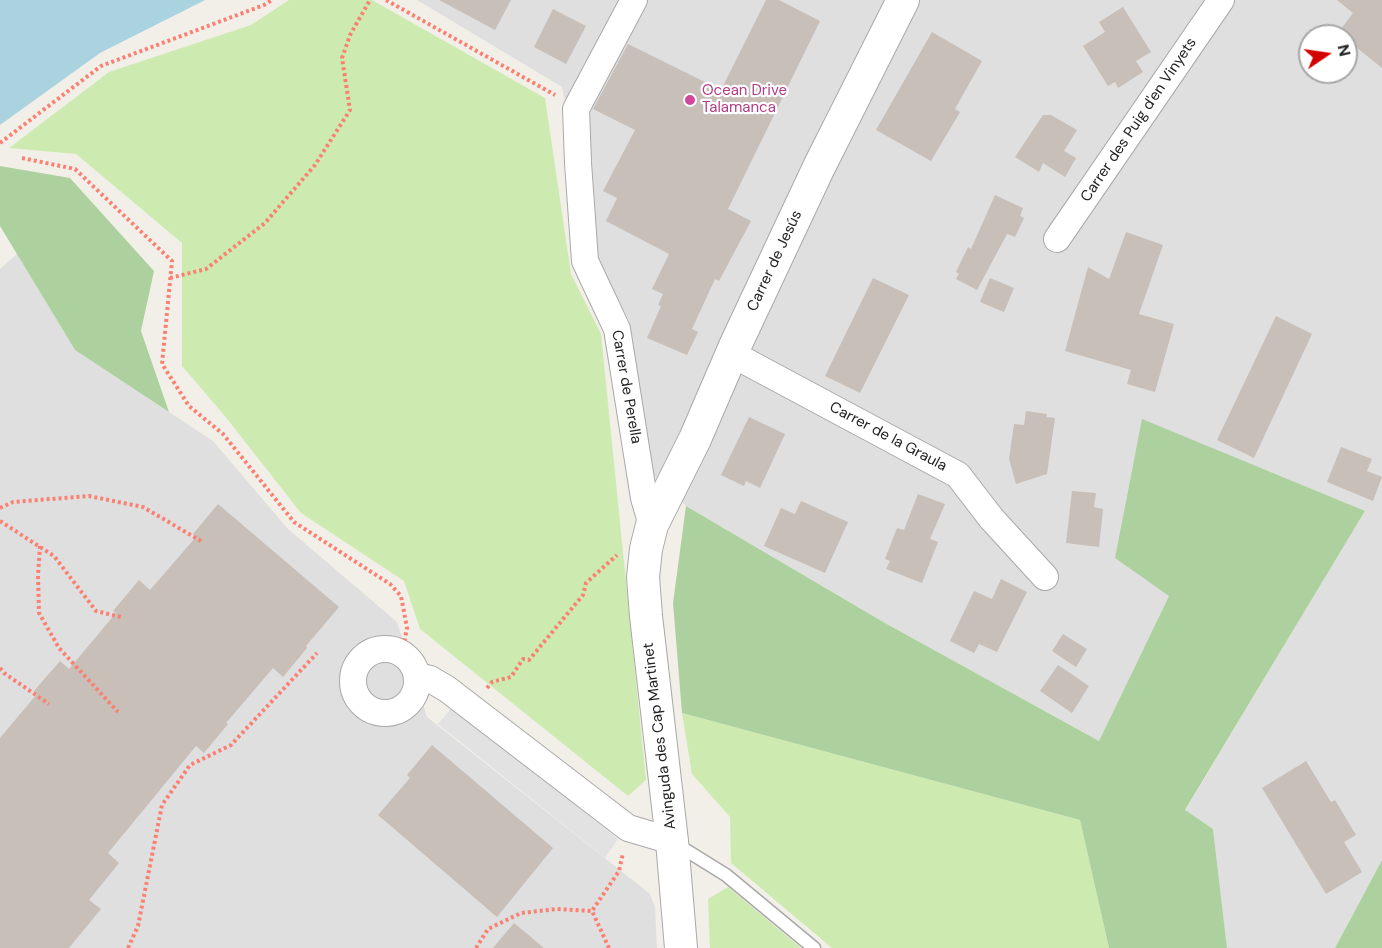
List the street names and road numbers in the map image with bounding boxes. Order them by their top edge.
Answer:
street label: Carrer des Puig d'en Vinyets [1077,35,1201,205]
street label: Carrer de Jesús [744,208,806,314]
street label: Carrer de Perella [607,329,645,445]
street label: Carrer de la Graula [826,398,950,476]
street label: Avinguda des Cap Martinet [640,642,680,830]

